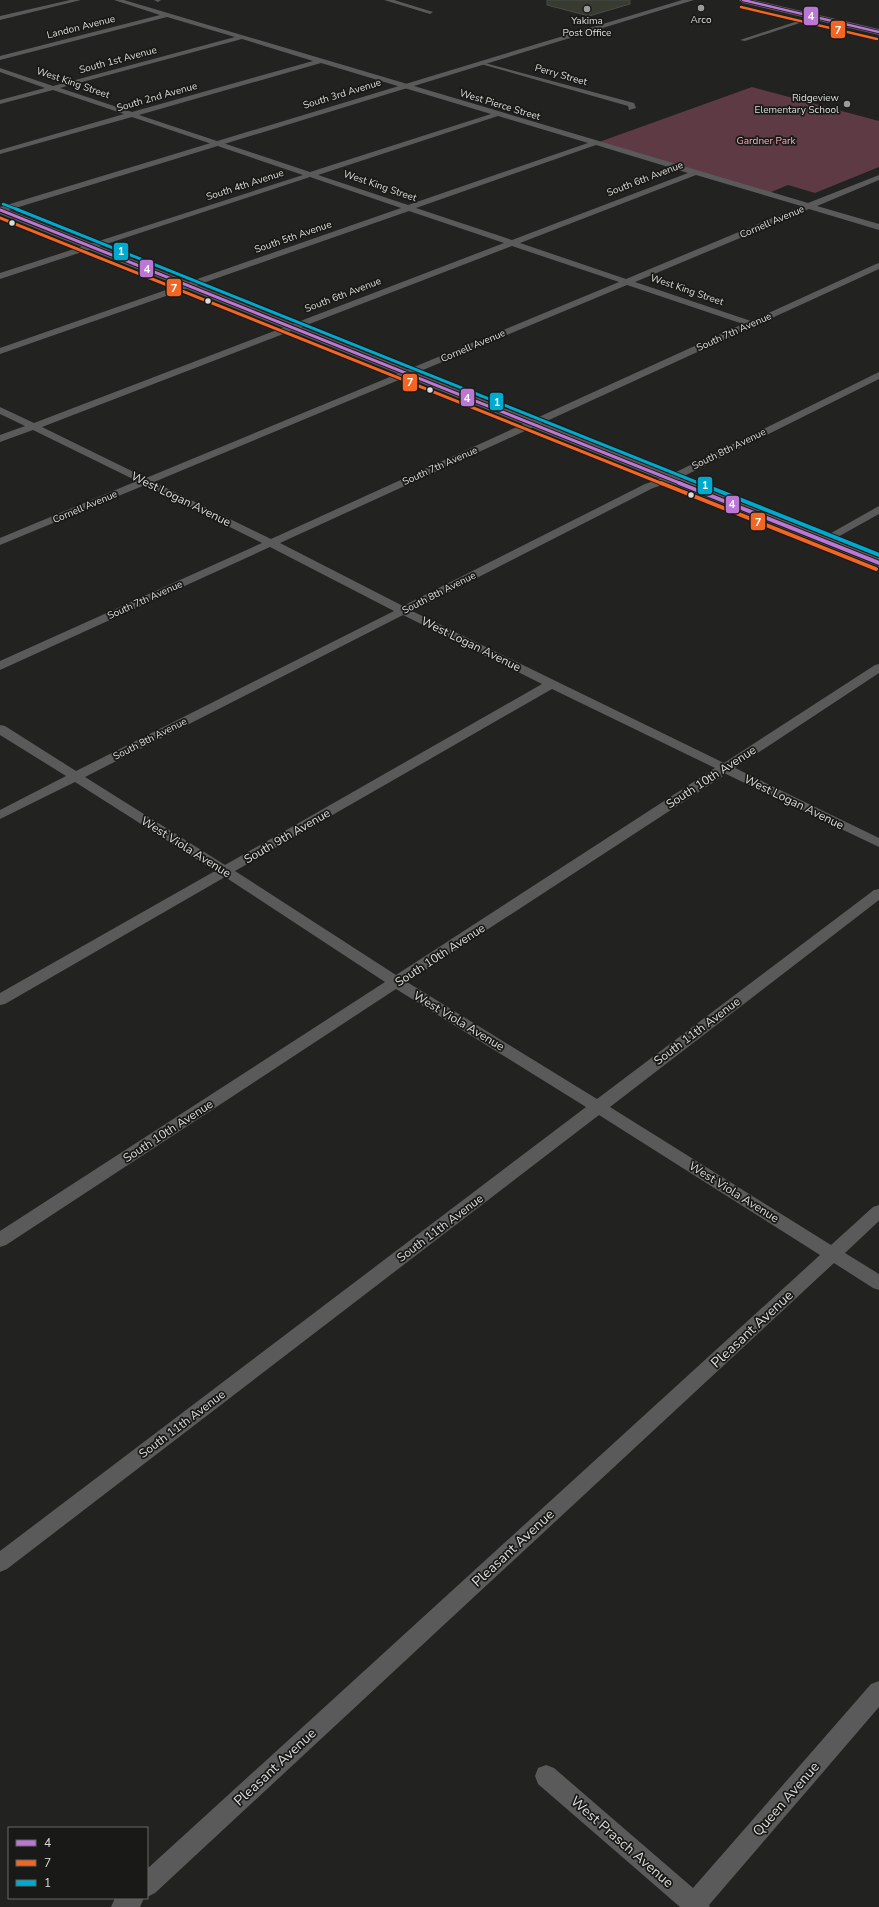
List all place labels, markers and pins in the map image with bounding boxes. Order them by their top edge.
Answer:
marker: Arco [696,3,706,13]
marker: Yakima Post Office [582,4,592,14]
place label: Arco [691,13,712,27]
place label: Yakima Post Office [563,14,611,40]
place label: Ridgeview Elementary School [754,91,840,117]
marker: Ridgeview Elementary School [842,99,852,109]
unlabelled marker [7,218,17,228]
unlabelled marker [203,296,213,306]
unlabelled marker [425,385,435,395]
unlabelled marker [686,490,696,500]

